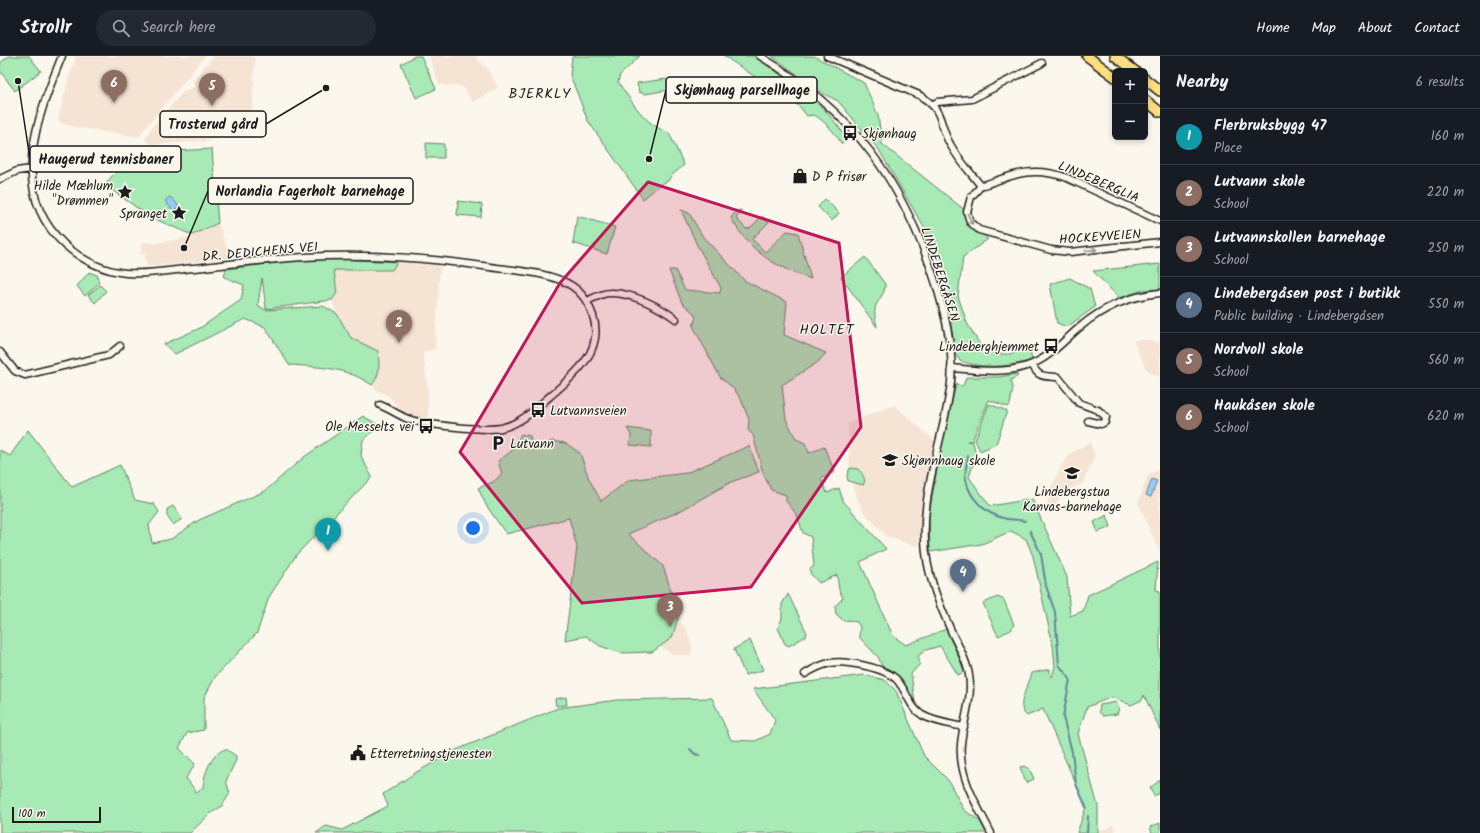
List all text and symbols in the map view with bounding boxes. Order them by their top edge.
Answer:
search box [96,10,376,46]
text: Strollr [20,13,72,43]
text: Search here [142,16,216,40]
icon: search [110,17,132,39]
text: Home [1256,17,1290,39]
text: Map [1312,17,1336,39]
text: About [1358,17,1392,39]
text: Contact [1414,17,1460,39]
map controls [1112,68,1148,140]
button: + [1112,68,1148,104]
text: Nearby [1176,69,1228,96]
pin: 6 [101,70,127,103]
text: 6 results [1416,72,1464,93]
pin: 5 [199,73,225,106]
callout: Skjønhaug parsellhage [666,77,817,103]
text: Skjønhaug parsellhage [674,80,810,102]
district label: BJERKLY [509,83,571,105]
button: − [1112,104,1148,140]
callout: Trosterud gård [160,111,266,137]
text: Trosterud gård [168,114,259,136]
text: Flerbruksbygg 47 [1214,114,1326,138]
bus stop icon: Skjønhaug [841,124,859,142]
place label: Skjønhaug [862,124,917,145]
text: 1 [1187,126,1191,147]
text: 160 m [1431,126,1464,147]
text: Place [1214,138,1242,159]
callout: Haugerud tennisbaner [30,146,181,172]
text: Haugerud tennisbaner [38,149,174,171]
street label: LINDEBERGLIA [1055,156,1142,209]
shop icon: D P frisør [791,167,809,185]
place label: D P frisør [812,167,867,188]
text: Lutvann skole [1214,170,1305,194]
place label: Hilde Mæhlum "Drømmen" [34,176,114,212]
callout: Norlandia Fagerholt barnehage [208,178,413,204]
text: Norlandia Fagerholt barnehage [216,181,405,203]
text: 2 [1185,182,1193,203]
text: 220 m [1427,182,1464,203]
place icon: Hilde Mæhlum "Drømmen" [116,183,134,201]
text: School [1214,194,1249,215]
place label: Spranget [119,204,168,225]
place icon: Spranget [170,204,188,222]
one-way arrow [967,213,974,225]
street label: LINDEBERGÅSEN [914,224,965,325]
street label: HOCKEYVEIEN [1058,224,1142,251]
text: Lutvannskollen barnehage [1214,226,1385,250]
street label: DR. DEDICHENS VEI [201,237,319,268]
text: 3 [1185,238,1193,259]
text: 250 m [1427,238,1464,259]
one-way arrow [1084,246,1097,254]
text: School [1214,250,1249,271]
text: Lindebergåsen post i butikk [1214,282,1400,306]
text: 4 [1185,294,1193,315]
text: 550 m [1428,294,1464,315]
text: Public building · Lindebergåsen [1214,306,1384,327]
pin: 2 [386,310,412,343]
district label: HOLTET [800,319,855,341]
place label: Lindeberghjemmet [939,337,1040,358]
bus stop icon: Lindeberghjemmet [1042,337,1060,355]
text: Nordvoll skole [1214,338,1303,362]
text: 5 [1186,350,1192,371]
text: 560 m [1428,350,1464,371]
text: School [1214,362,1249,383]
text: Haukåsen skole [1214,394,1315,418]
bus stop icon: Lutvannsveien [529,401,547,419]
place label: Lutvannsveien [550,401,627,422]
text: 6 [1185,406,1193,427]
text: 620 m [1427,406,1464,427]
place label: Ole Messelts vei [325,417,415,438]
bus stop icon: Ole Messelts vei [417,417,435,435]
text: School [1214,418,1249,439]
parking icon: Lutvann [489,434,507,452]
place label: Lutvann [510,434,554,455]
school or university icon: Skjønnhaug skole [881,451,899,469]
place label: Skjønnhaug skole [902,451,996,472]
school or university icon: Lindebergstua Kanvas-barnehage [1063,464,1081,482]
place label: Lindebergstua Kanvas-barnehage [1023,482,1122,518]
pin: 1 [315,518,341,551]
your location [463,518,483,538]
pin: 4 [950,559,976,592]
pin: 3 [657,594,683,627]
public building icon: Etterretningstjenesten [349,744,367,762]
place label: Etterretningstjenesten [370,744,492,765]
scale bar [12,805,101,824]
text: 100 m [18,805,46,823]

